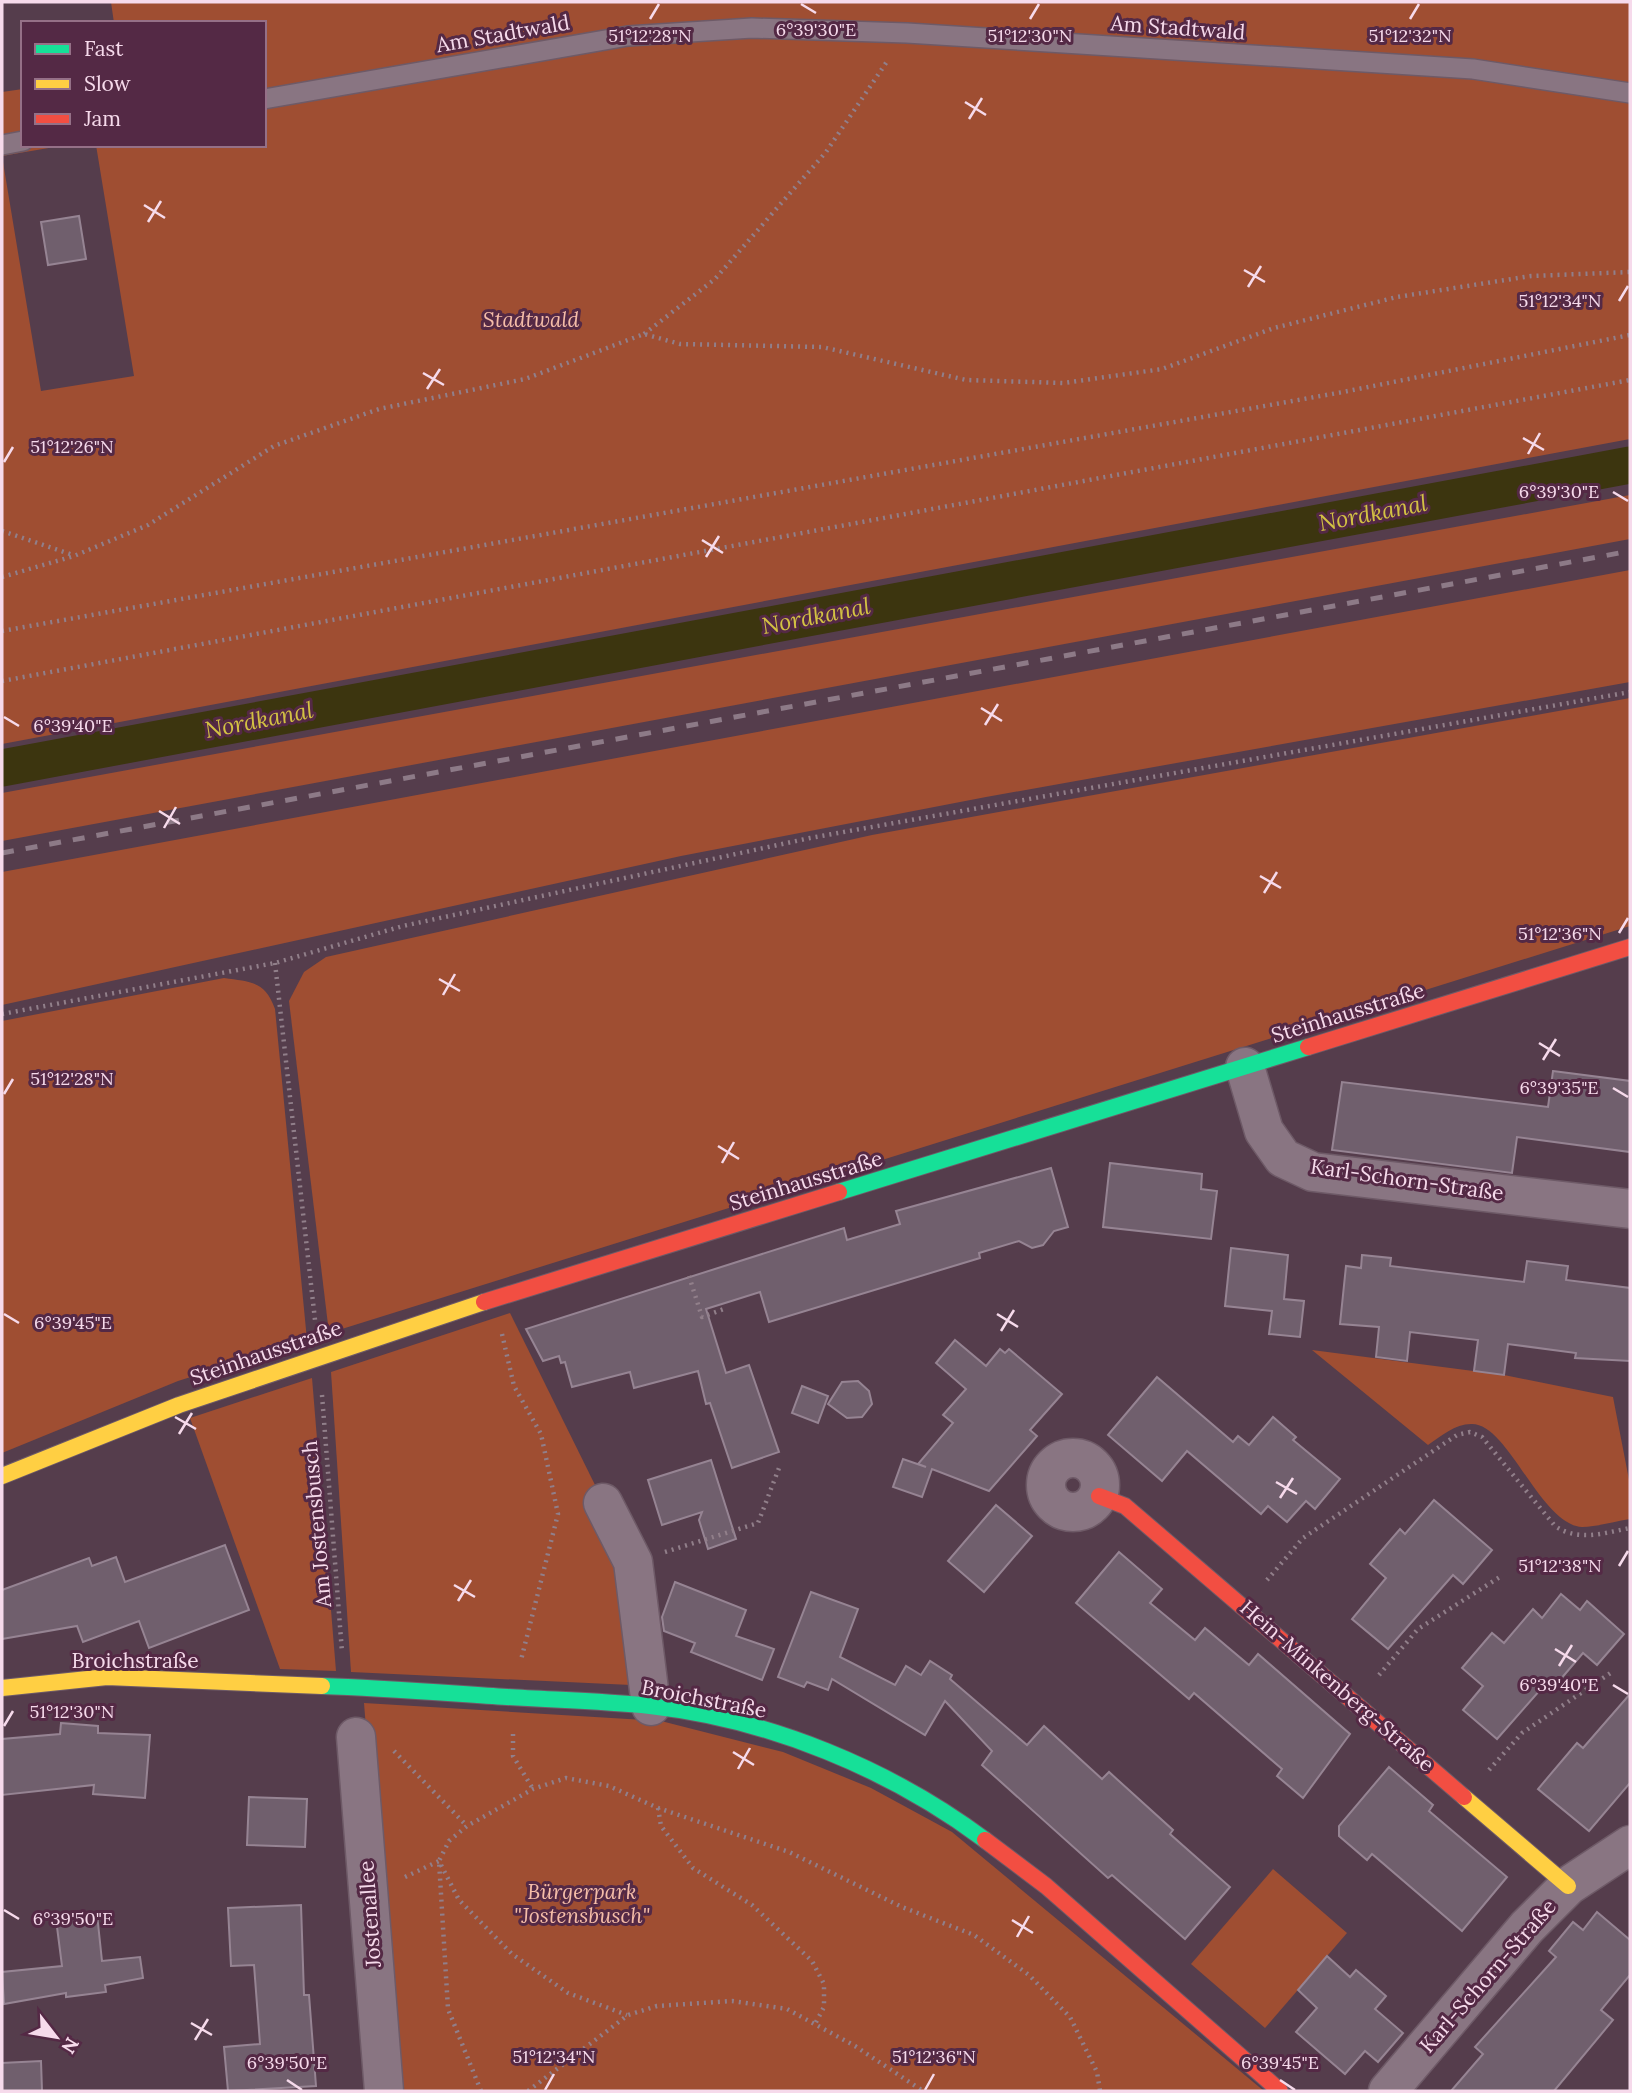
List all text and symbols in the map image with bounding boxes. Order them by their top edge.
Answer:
street label: Am Stadtwald [433,9,572,59]
street label: Am Stadtwald [1109,9,1246,46]
text: 6°39'30"E [776,18,856,41]
legend [21,21,266,147]
text: 51°12'28"N [608,24,692,47]
text: 51°12'30"N [988,24,1072,47]
text: 51°12'32"N [1368,24,1452,47]
text: Fast [84,35,124,62]
text: Slow [84,70,131,97]
text: Jam [83,105,121,132]
text: 51°12'34"N [1518,289,1602,312]
park label: Stadtwald [483,306,579,333]
text: 51°12'26"N [30,435,114,458]
text: 6°39'30"E [1519,480,1599,503]
water label: Nordkanal [1316,488,1430,537]
water label: Nordkanal [759,591,873,640]
water label: Nordkanal [202,695,316,744]
text: 6°39'40"E [33,714,113,737]
text: 51°12'36"N [1518,922,1602,945]
street label: Steinhausstraße [1268,976,1428,1049]
text: 51°12'28"N [30,1067,114,1090]
text: 6°39'35"E [1519,1076,1599,1099]
street label: Steinhausstraße [726,1144,886,1217]
street label: Karl-Schorn-Straße [1309,1153,1506,1206]
text: 6°39'45"E [34,1311,112,1334]
street label: Steinhausstraße [186,1314,345,1391]
street label: Am Jostensbusch [296,1439,337,1610]
text: 51°12'38"N [1518,1554,1602,1577]
street label: Hein-Minkenberg-Straße [1235,1594,1440,1777]
street label: Broichstraße [71,1647,199,1674]
street label: Broichstraße [639,1673,769,1724]
text: 6°39'40"E [1519,1673,1599,1696]
text: 51°12'30"N [30,1700,114,1723]
street label: Jostenallee [352,1860,387,1969]
park label: Bürgerpark "Jostensbusch" [514,1878,650,1929]
street label: Karl-Schorn-Straße [1413,1893,1562,2058]
text: 6°39'50"E [33,1907,113,1930]
north arrow [21,2002,91,2072]
text: N [56,2033,85,2058]
text: 51°12'34"N [512,2045,596,2068]
text: 51°12'36"N [892,2045,976,2068]
text: 6°39'50"E [247,2051,327,2074]
text: 6°39'45"E [1241,2051,1319,2074]

